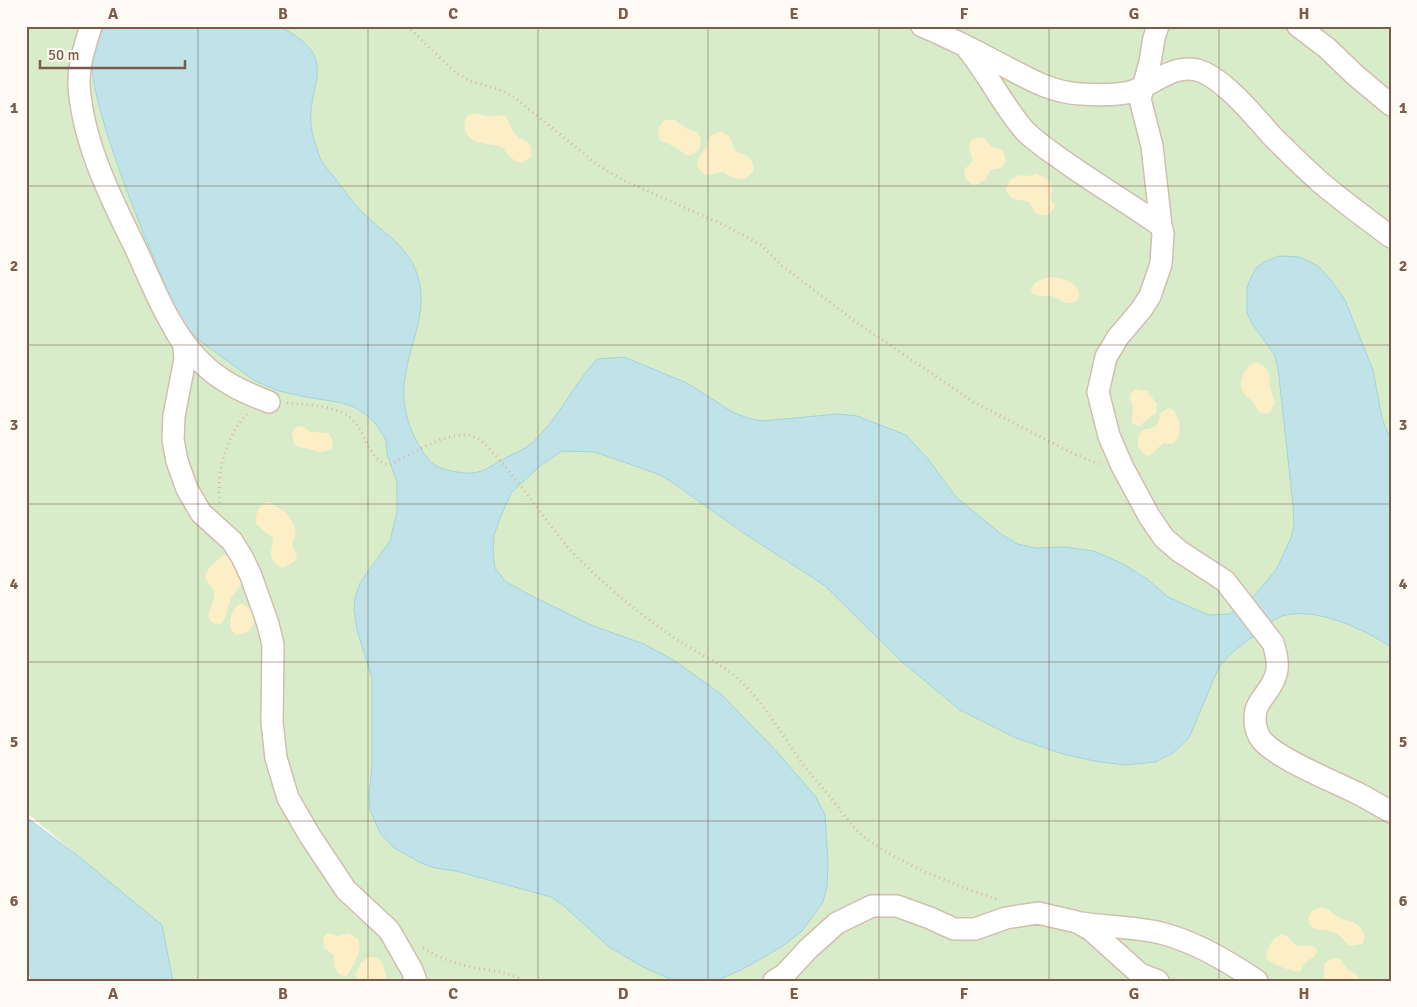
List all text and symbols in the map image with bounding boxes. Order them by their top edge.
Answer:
text: A [108,4,119,24]
text: B [278,4,288,24]
text: C [448,4,458,24]
text: D [618,4,629,24]
text: E [789,4,799,24]
text: F [960,4,969,24]
text: G [1129,4,1139,24]
text: H [1299,4,1309,24]
scale bar [40,38,185,70]
text: 50 m [48,46,79,64]
text: 1 [10,98,19,118]
text: 1 [1399,98,1408,118]
text: 2 [10,256,18,276]
text: 2 [1399,256,1407,276]
text: 3 [10,415,18,435]
text: 3 [1399,415,1407,435]
text: 4 [10,574,19,594]
text: 4 [1399,574,1408,594]
text: 5 [10,732,18,752]
text: 5 [1399,732,1407,752]
text: 6 [10,891,19,911]
text: 6 [1399,891,1408,911]
text: A [108,984,119,1004]
text: B [278,984,288,1004]
text: C [448,984,458,1004]
text: D [618,984,629,1004]
text: E [789,984,799,1004]
text: F [960,984,969,1004]
text: G [1129,984,1139,1004]
text: H [1299,984,1309,1004]

